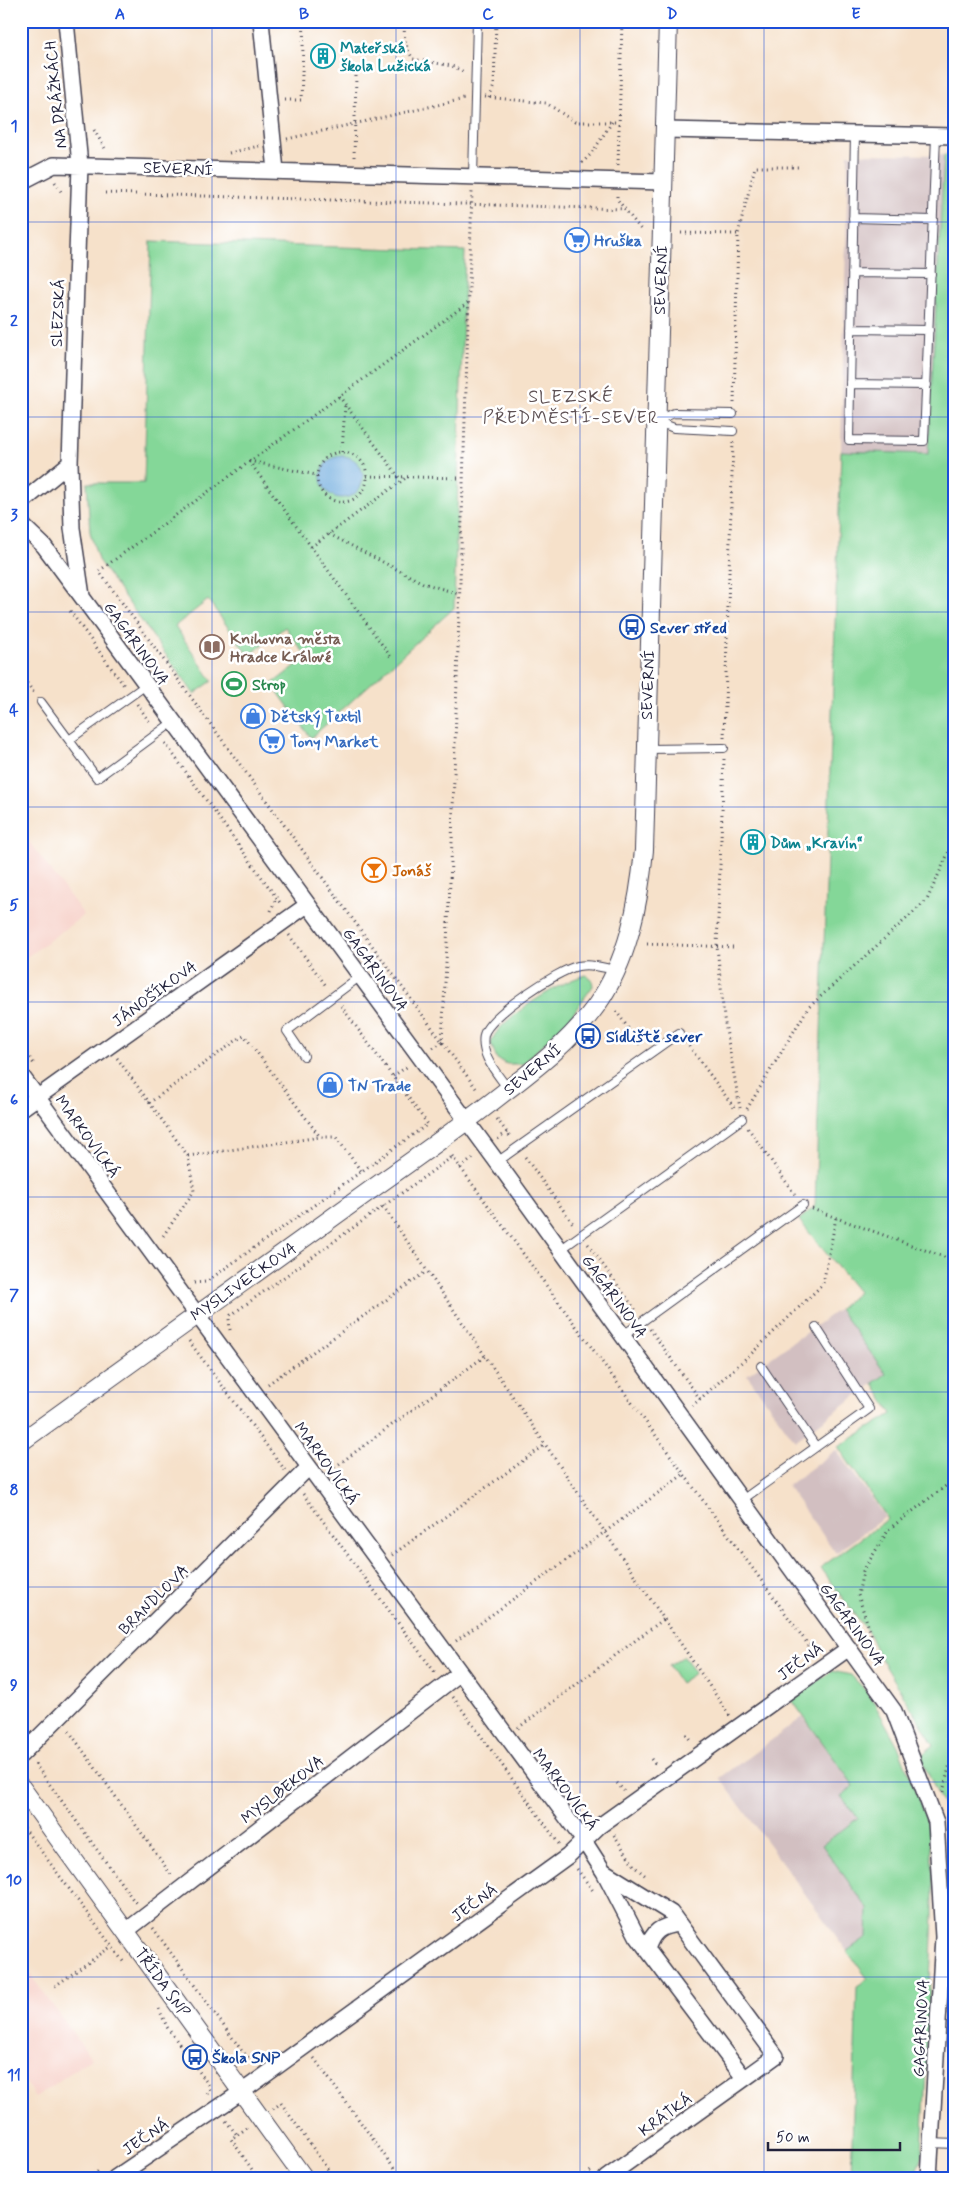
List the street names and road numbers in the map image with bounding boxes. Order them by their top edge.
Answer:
street label: NA DRÁŽKÁCH [40,40,73,150]
street label: SEVERNÍ [143,158,213,181]
street label: SEVERNÍ [650,245,673,315]
street label: SLEZSKÁ [47,279,70,348]
street label: GAGARINOVA [98,598,173,690]
street label: SEVERNÍ [637,650,660,720]
street label: GAGARINOVA [337,924,412,1016]
street label: JÁNOŠÍKOVA [108,956,202,1032]
street label: SEVERNÍ [499,1040,566,1101]
street label: MARKOVICKÁ [50,1091,124,1183]
street label: MYSLIVEČKOVA [187,1238,301,1327]
street label: GAGARINOVA [576,1251,651,1343]
street label: MARKOVICKÁ [289,1418,363,1510]
street label: BRANDLOVA [114,1560,194,1640]
street label: GAGARINOVA [814,1579,889,1671]
street label: JEČNÁ [774,1639,828,1686]
street label: MARKOVICKÁ [527,1745,603,1835]
street label: MYSLBEKOVA [237,1751,329,1829]
street label: JEČNÁ [448,1880,502,1927]
street label: TŘÍDA SNP [130,1944,194,2022]
street label: GAGARINOVA [908,1978,935,2078]
street label: KRÁTKÁ [635,2089,697,2142]
street label: JEČNÁ [119,2114,173,2160]

